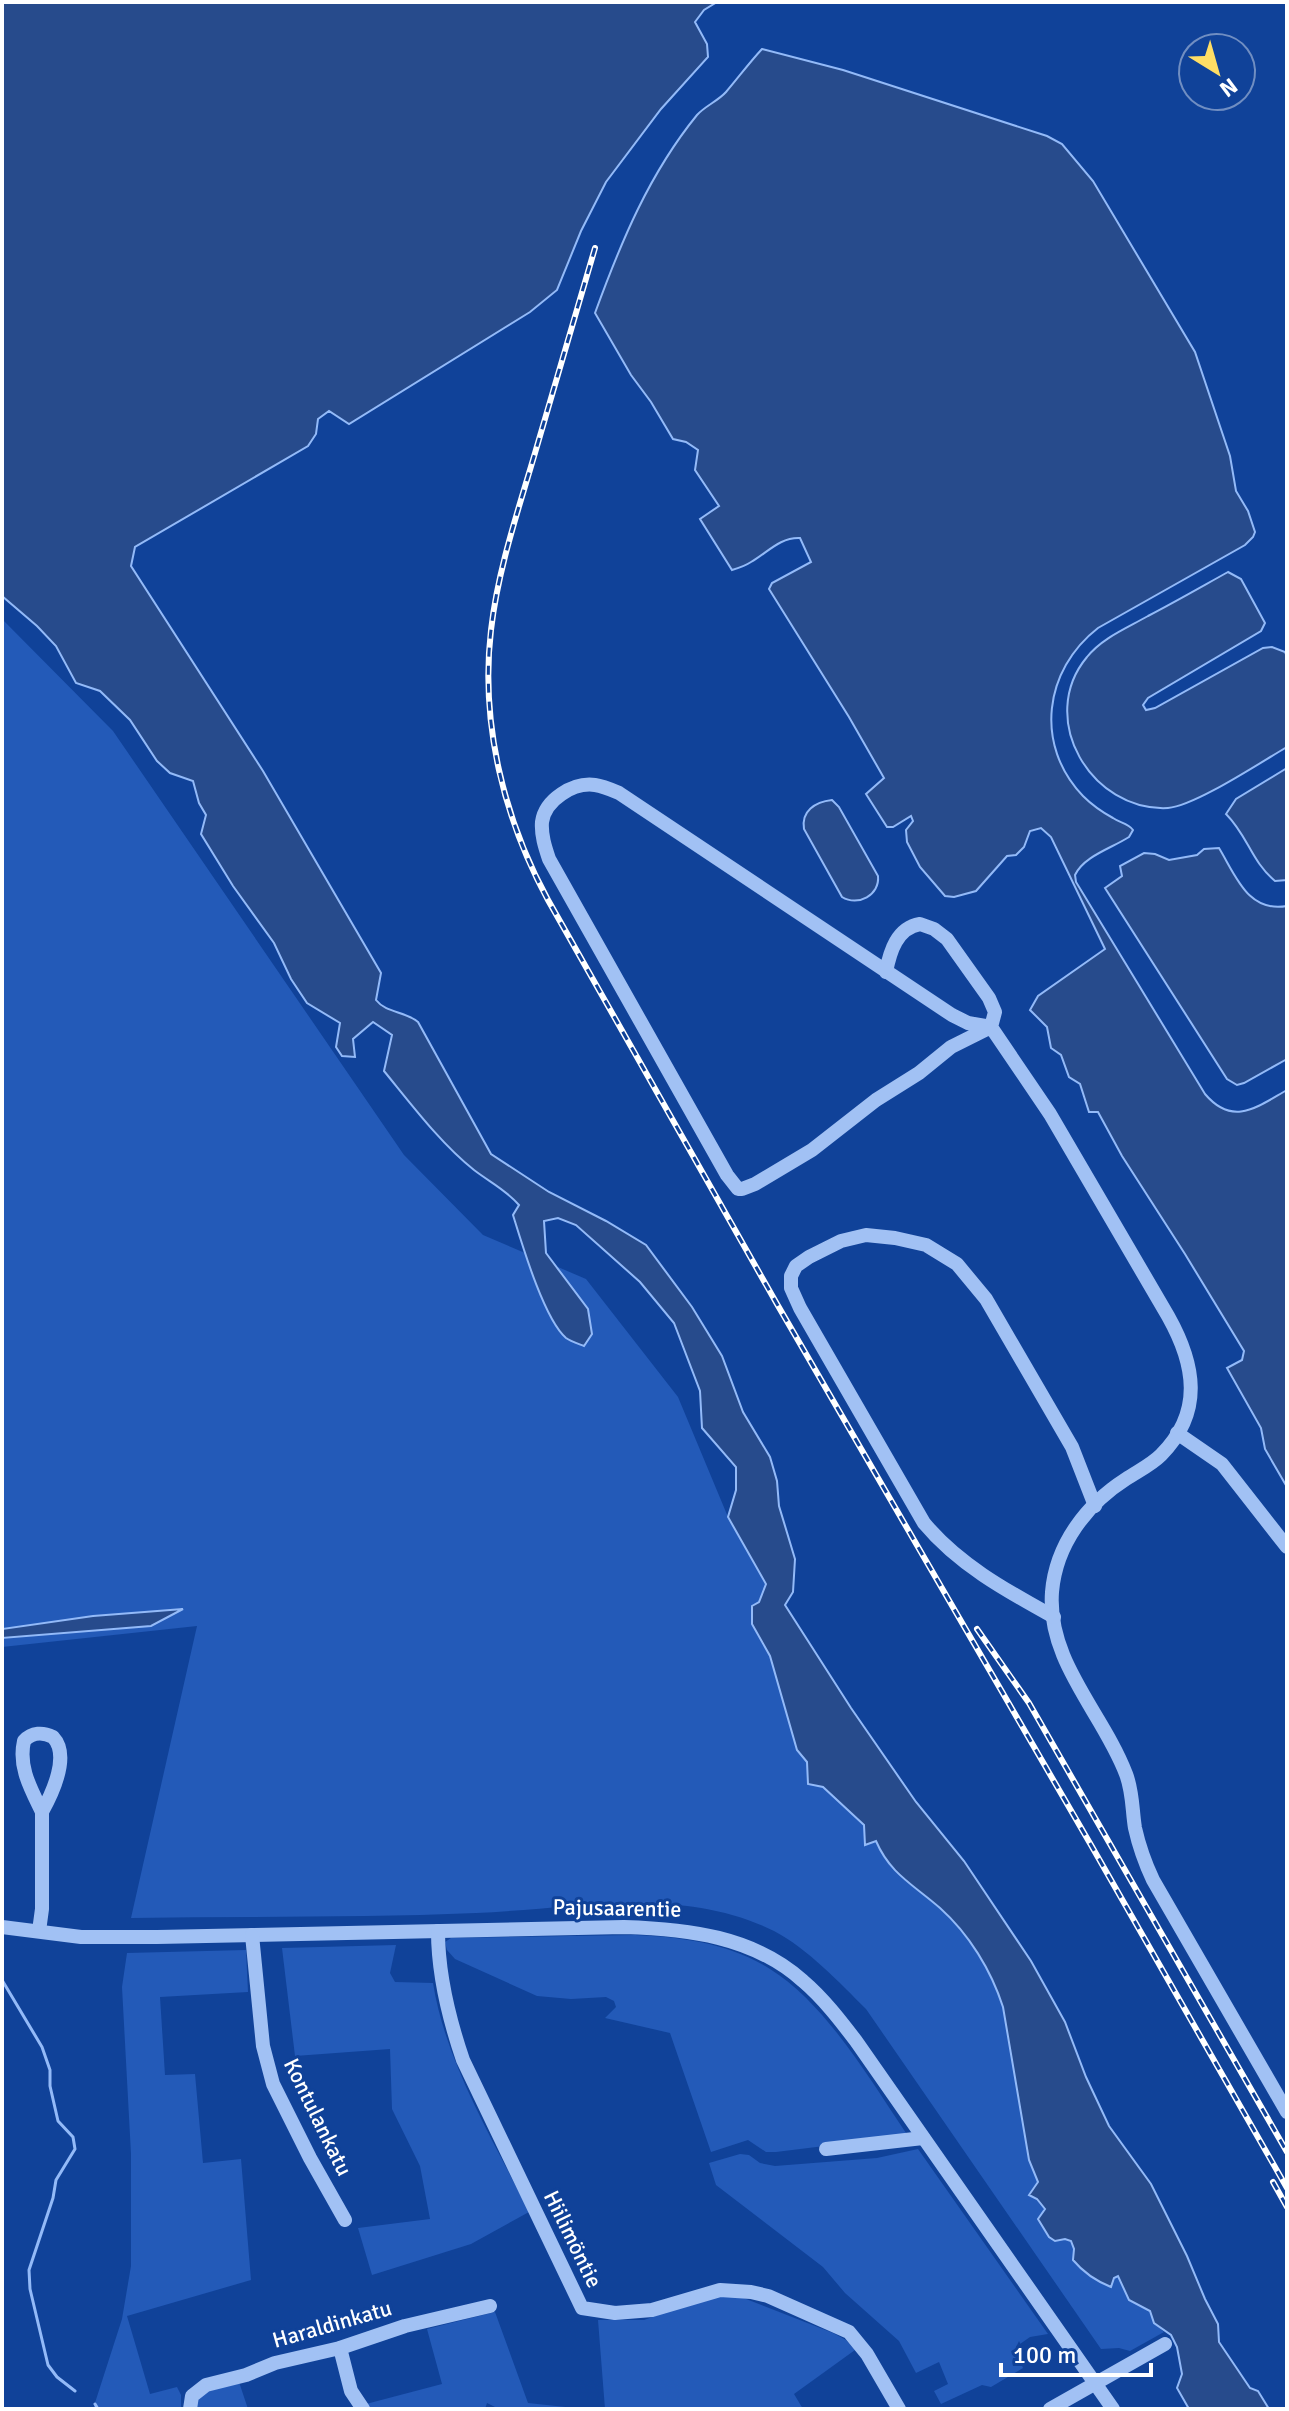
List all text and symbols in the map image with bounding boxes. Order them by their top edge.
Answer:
north arrow [1177,32,1257,112]
text: N [1214,72,1243,103]
street label: Pajusaarentie [552,1893,682,1923]
street label: Kontulankatu [278,2054,358,2180]
street label: Hiilimöntie [538,2186,608,2292]
street label: Haraldinkatu [269,2294,395,2354]
scale bar [1001,2327,1151,2377]
text: 100 m [1013,2340,1076,2370]

